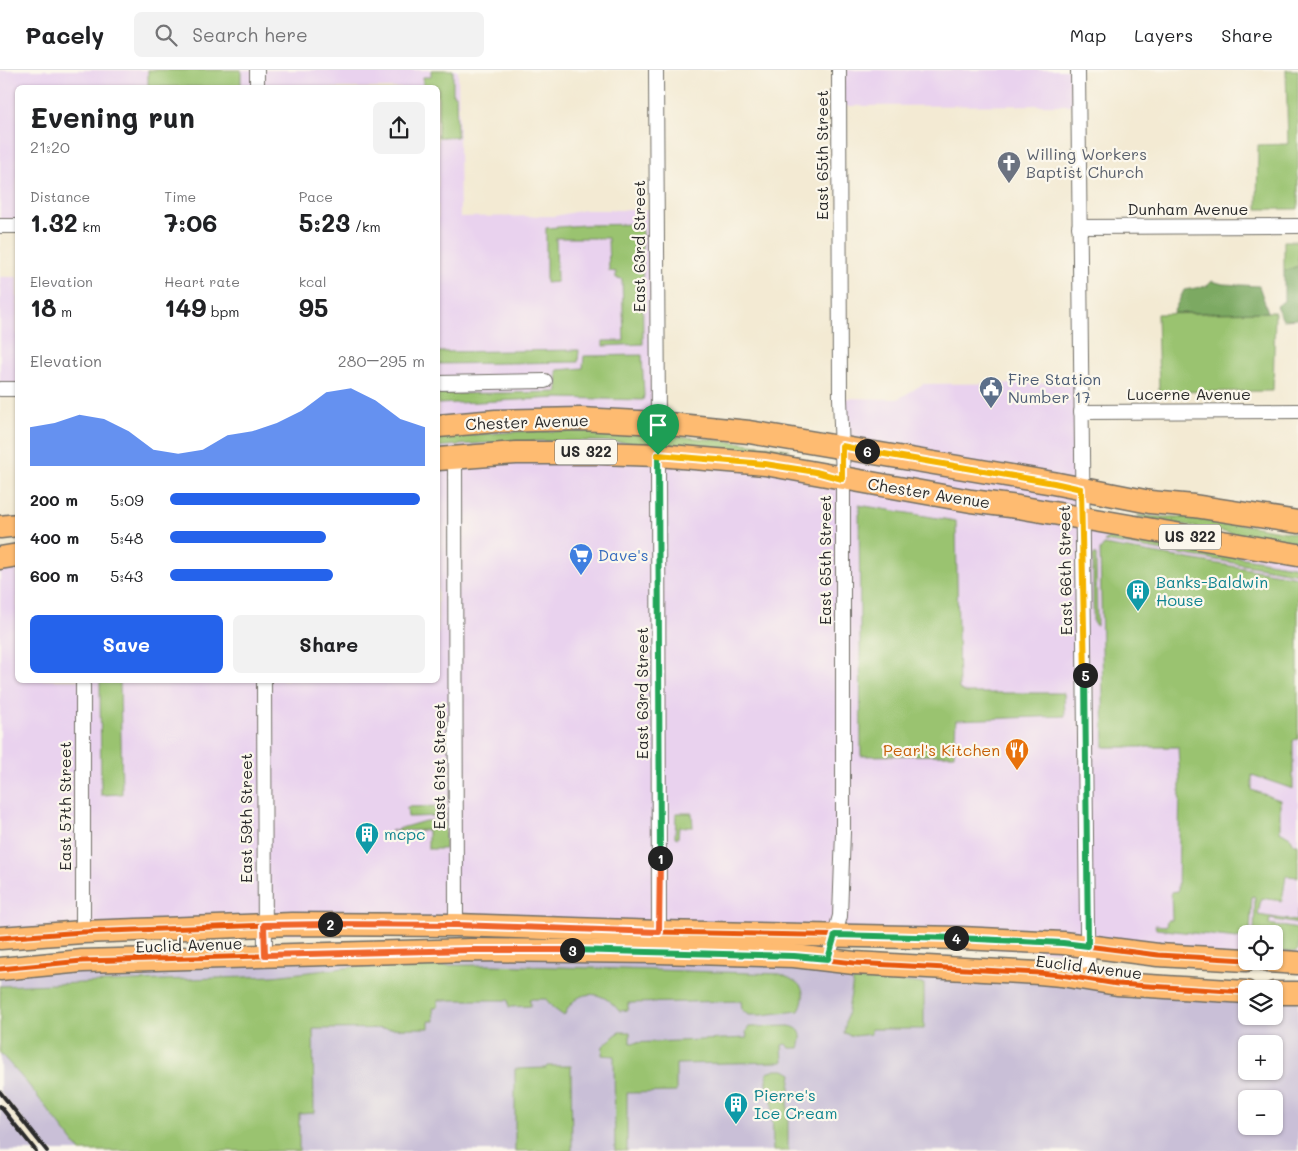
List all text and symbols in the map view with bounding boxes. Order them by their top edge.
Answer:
search box [134,12,484,57]
text: Pacely [25,19,104,50]
icon: search [152,21,180,49]
text: Search here [192,22,308,47]
text: Map [1070,23,1106,47]
text: Layers [1134,23,1193,47]
text: Share [1221,23,1273,47]
street label: East 65th Street [811,90,832,220]
text: Evening run [30,99,195,135]
button: share [373,102,425,154]
text: 21:20 [30,136,70,157]
place label: Willing Workers Baptist Church [1026,143,1147,182]
church icon: Willing Workers Baptist Church [996,150,1022,184]
street label: East 63rd Street [628,180,649,312]
text: Distance [30,187,90,206]
text: Time [164,187,196,206]
text: Pace [299,187,333,206]
street label: Dunham Avenue [1128,198,1248,219]
text: 1.32 [30,206,78,238]
text: 7:06 [164,206,217,238]
text: 5:23 [299,206,350,238]
text: km [78,217,101,236]
text: /km [350,217,381,236]
text: Elevation [30,272,93,291]
text: Heart rate [164,272,240,291]
text: kcal [299,272,327,291]
text: 18 [30,291,57,323]
text: 149 [164,291,206,323]
text: 95 [299,291,328,323]
text: m [57,302,72,321]
text: bpm [206,302,239,321]
text: Elevation [30,350,102,371]
text: 280–295 m [338,350,425,371]
place label: Fire Station Number 17 [1008,368,1101,407]
public building icon: Fire Station Number 17 [978,375,1004,409]
street label: Lucerne Avenue [1127,383,1251,404]
pin [637,404,679,455]
street label: Chester Avenue [465,409,589,434]
icon: arrive [644,411,672,439]
pin: 6 [854,438,880,464]
road number: US 322 [555,440,617,464]
text: 6 [863,442,872,461]
street label: Chester Avenue [866,472,992,513]
text: 200 m [30,489,78,510]
text: 5:09 [110,489,144,510]
street label: East 65th Street [814,495,835,625]
street label: East 66th Street [1053,505,1076,635]
road number: US 322 [1159,524,1221,550]
text: 400 m [30,527,79,548]
text: 5:48 [110,527,143,548]
supermarket icon: Dave's [568,542,594,576]
place label: Dave's [598,544,649,565]
text: 600 m [30,565,79,586]
text: 5:43 [110,565,143,586]
place label: Banks-Baldwin House [1156,571,1268,610]
building icon: Banks-Baldwin House [1125,578,1151,612]
button: Save [30,615,223,673]
button: Share [233,615,425,673]
street label: East 63rd Street [631,627,652,759]
pin: 5 [1072,662,1098,688]
text: 5 [1081,666,1090,685]
street label: East 61st Street [428,703,449,829]
restaurant icon: Pearl's Kitchen [1004,737,1030,771]
place label: Pearl's Kitchen [883,739,1000,760]
street label: East 57th Street [54,741,75,871]
street label: East 59th Street [235,753,256,883]
building icon: mcpc [354,821,380,855]
place label: mcpc [384,823,425,844]
pin: 1 [648,846,672,870]
text: 1 [657,849,664,868]
pin: 2 [318,912,342,936]
text: 2 [327,915,334,934]
map controls [1238,925,1283,1135]
button: locate [1238,925,1283,970]
pin: 4 [944,926,968,950]
text: 4 [952,929,961,948]
street label: Euclid Avenue [135,932,243,957]
pin: 3 [560,938,584,962]
text: 3 [568,941,577,960]
street label: Euclid Avenue [1035,950,1143,983]
button: layers [1238,980,1283,1025]
button: + [1238,1035,1283,1080]
place label: Pierre's Ice Cream [754,1084,838,1123]
button: − [1238,1090,1283,1135]
building icon: Pierre's Ice Cream [723,1091,749,1125]

